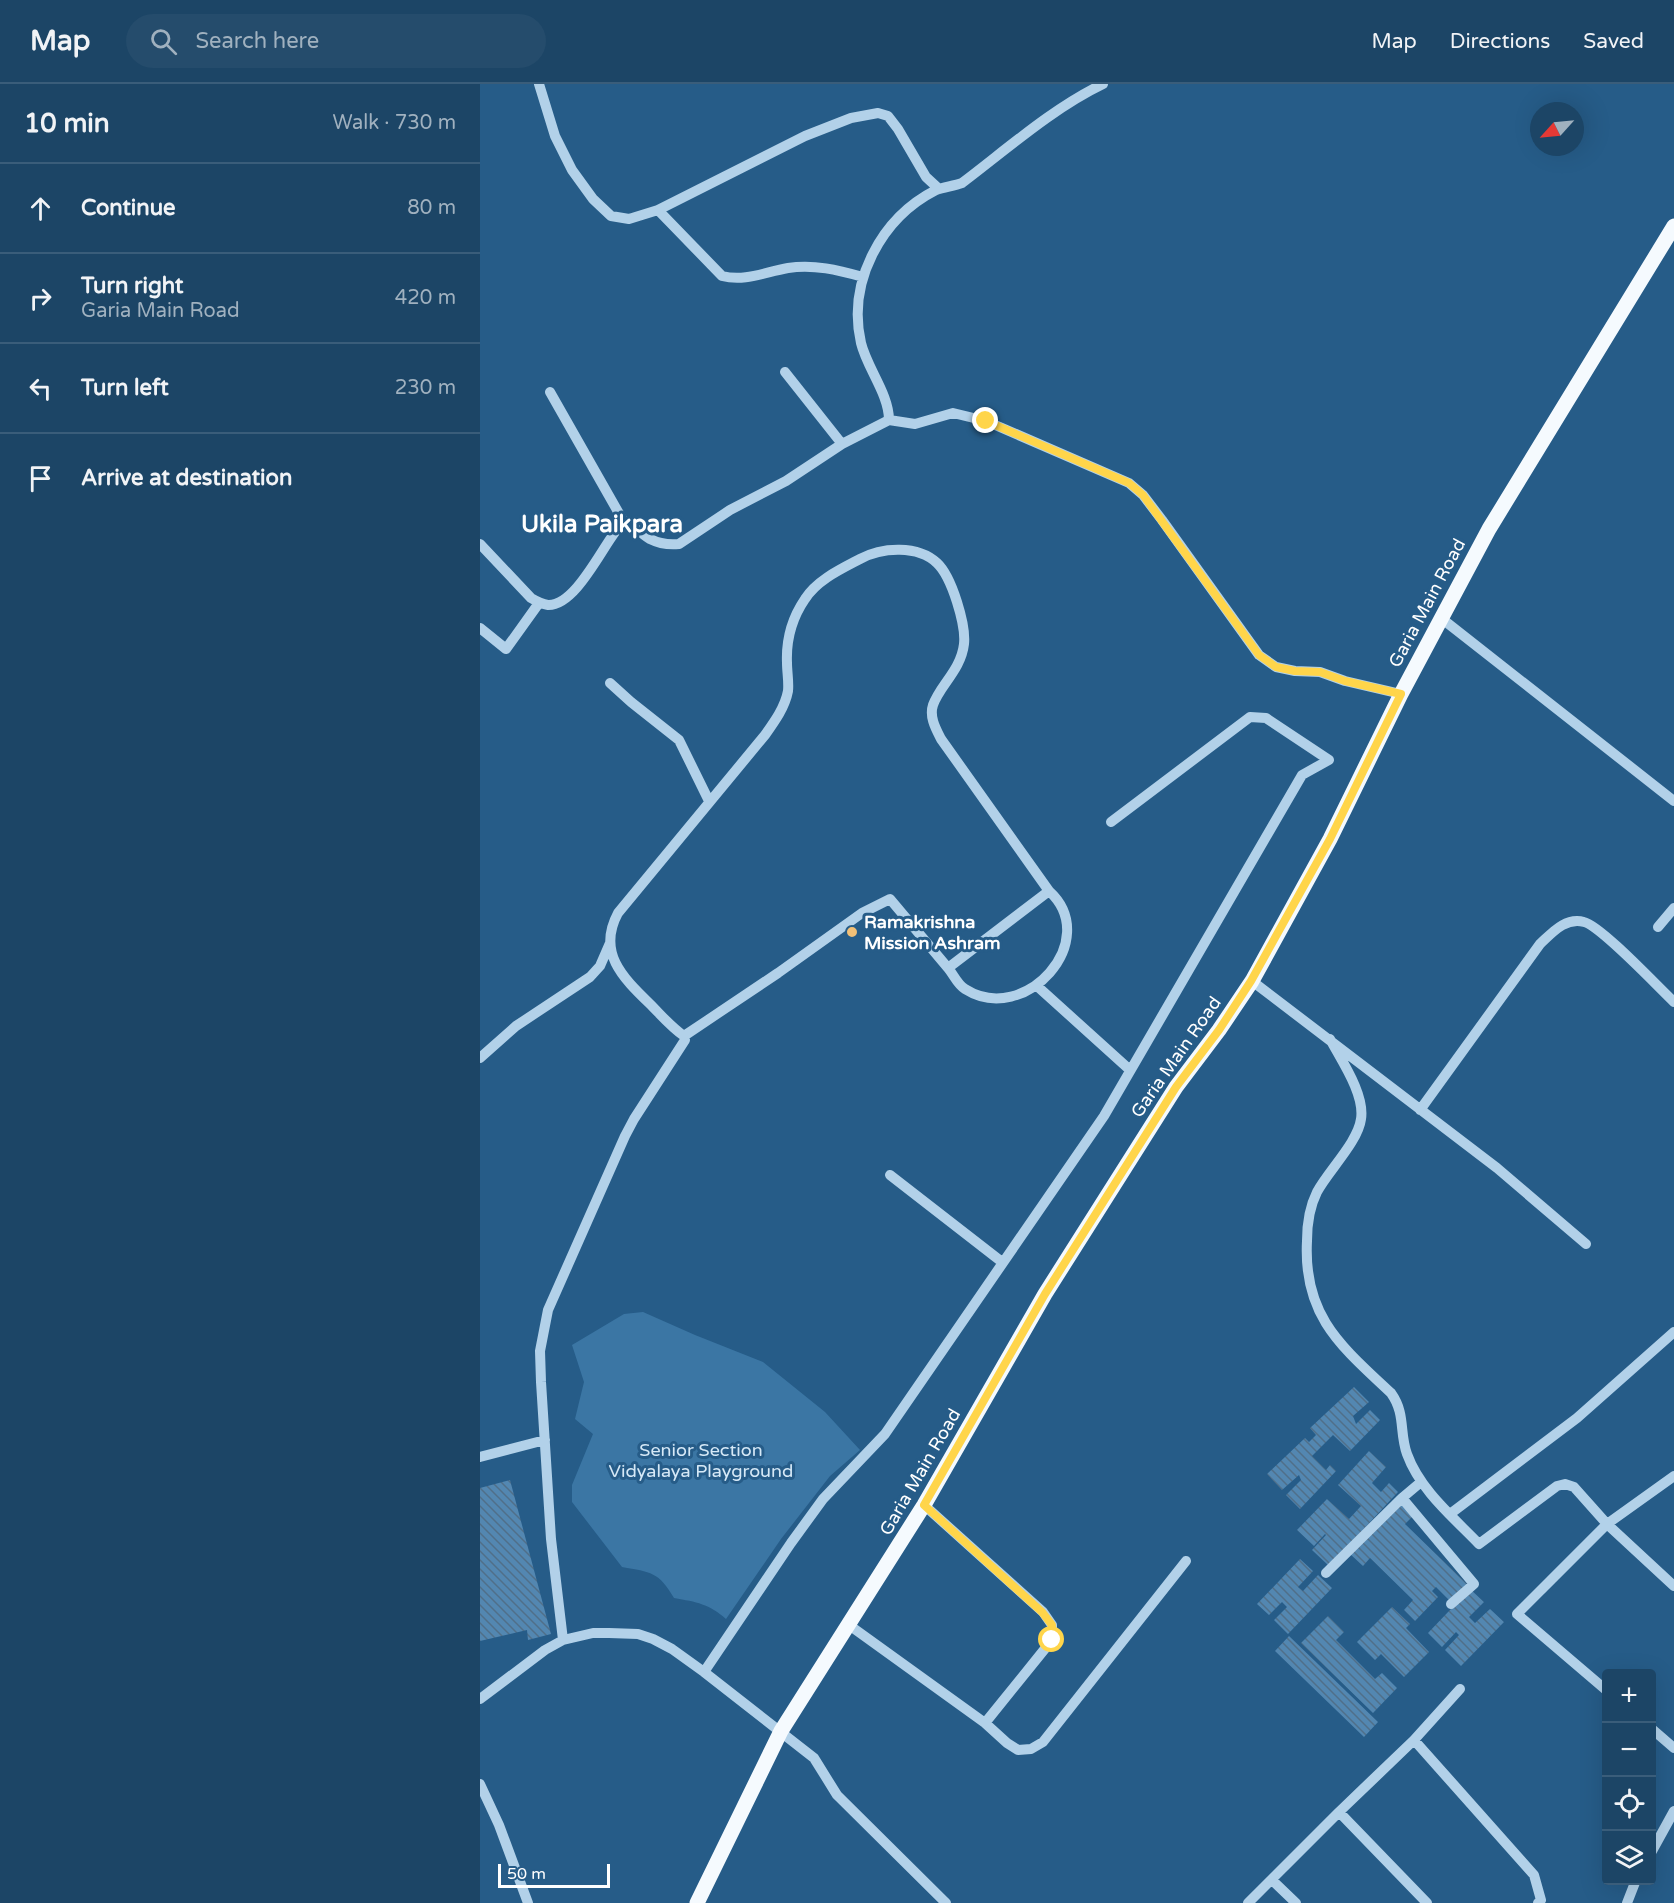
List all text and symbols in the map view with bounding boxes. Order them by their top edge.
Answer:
search box [126,14,546,68]
text: Map [30,24,90,58]
icon: search [147,25,180,58]
text: Search here [195,28,319,54]
text: Map [1371,29,1417,54]
text: Directions [1450,29,1550,54]
text: Saved [1583,29,1644,54]
north arrow [1530,102,1584,156]
text: 10 min [24,108,110,139]
text: Walk · 730 m [333,111,456,135]
icon: ahead [24,192,57,225]
text: Continue [81,195,176,221]
text: 80 m [407,196,456,220]
text: Turn right [81,273,183,299]
icon: right [24,282,57,315]
text: 420 m [395,286,456,310]
text: Garia Main Road [81,299,240,323]
icon: left [24,372,57,405]
text: Turn left [81,375,169,401]
text: 230 m [395,376,456,400]
route end [972,407,998,433]
icon: arrive [24,462,57,495]
text: Arrive at destination [81,465,292,491]
district label: Ukila Paikpara [521,510,683,539]
street label: Garia Main Road [1384,535,1470,671]
place label: Ramakrishna Mission Ashram [864,911,1001,954]
marker: Ramakrishna Mission Ashram [845,925,859,939]
street label: Garia Main Road [1126,992,1226,1122]
street label: Garia Main Road [875,1405,965,1539]
park label: Senior Section Vidyalaya Playground [609,1439,793,1482]
route start [1038,1626,1064,1652]
map controls [1602,1669,1656,1885]
button: + [1602,1669,1656,1723]
button: − [1602,1723,1656,1777]
button: locate [1602,1777,1656,1831]
button: layers [1602,1831,1656,1885]
scale bar [498,1861,610,1888]
text: 50 m [507,1864,546,1884]

